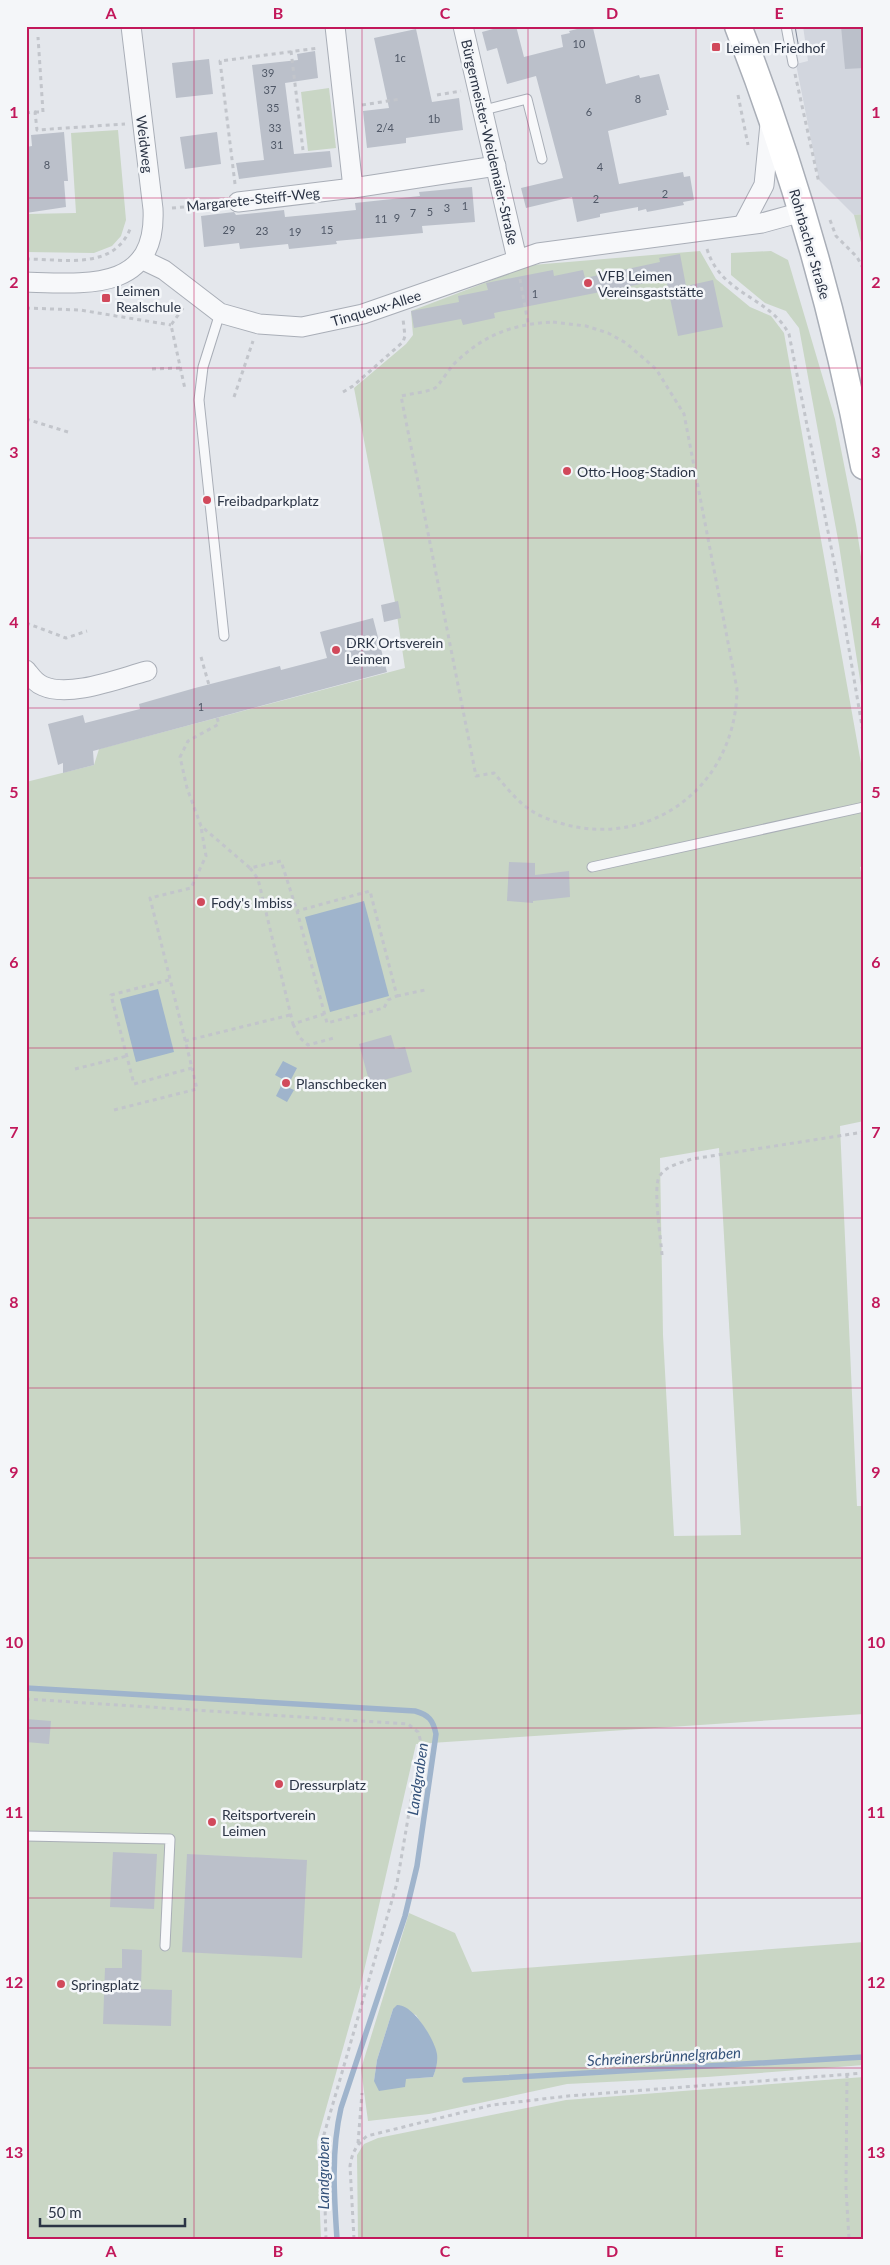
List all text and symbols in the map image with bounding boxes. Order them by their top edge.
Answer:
text: A [104,3,117,22]
text: B [273,3,283,22]
text: C [440,3,451,22]
text: D [606,3,618,22]
text: E [774,3,784,22]
house number: 10 [573,37,586,50]
street label: Bürgermeister-Weidemaier-Straße [458,38,522,246]
place label: Leimen Friedhof [726,39,825,56]
marker: Leimen Friedhof [710,41,722,53]
house number: 1c [394,51,406,64]
house number: 39 [262,66,274,79]
house number: 37 [264,83,276,96]
house number: 8 [635,92,641,105]
house number: 35 [267,101,279,114]
text: 1 [9,102,19,121]
text: 1 [871,102,881,121]
house number: 6 [586,105,592,118]
house number: 1b [428,112,440,125]
street label: Weidweg [133,114,157,174]
house number: 33 [269,121,281,134]
house number: 2/4 [376,121,394,134]
house number: 31 [271,138,283,151]
house number: 8 [44,158,50,171]
house number: 4 [597,160,604,173]
street label: Margarete-Steiff-Weg [185,184,321,214]
house number: 2 [662,187,668,200]
street label: Rohrbacher Straße [786,187,834,301]
house number: 2 [593,192,599,205]
house number: 1 [462,199,468,212]
house number: 3 [444,201,450,214]
house number: 5 [427,205,433,218]
house number: 7 [410,206,416,219]
house number: 9 [394,211,400,224]
house number: 11 [375,212,387,225]
house number: 29 [223,223,235,236]
house number: 15 [321,223,333,236]
house number: 23 [256,224,268,237]
house number: 19 [289,225,301,238]
place label: VFB Leimen Vereinsgaststätte [598,267,703,300]
text: 2 [9,272,19,291]
text: 2 [871,272,881,291]
marker: VFB Leimen Vereinsgaststätte [582,277,594,289]
place label: Leimen Realschule [116,282,181,315]
street label: Tinqueux-Allee [329,286,423,330]
house number: 1 [532,287,538,300]
marker: Leimen Realschule [100,292,112,304]
text: 3 [9,442,19,461]
text: 3 [871,442,881,461]
place label: Otto-Hoog-Stadion [577,463,696,480]
marker: Otto-Hoog-Stadion [561,465,573,477]
place label: Freibadparkplatz [217,492,319,509]
marker: Freibadparkplatz [201,494,213,506]
text: 4 [9,612,19,631]
text: 4 [871,612,881,631]
place label: DRK Ortsverein Leimen [346,634,443,667]
marker: DRK Ortsverein Leimen [330,644,342,656]
house number: 1 [198,700,204,713]
text: 5 [9,782,19,801]
text: 5 [871,782,881,801]
place label: Fody's Imbiss [211,894,292,911]
marker: Fody's Imbiss [195,896,207,908]
text: 6 [9,952,19,971]
text: 6 [871,952,881,971]
place label: Planschbecken [296,1075,387,1092]
marker: Planschbecken [280,1077,292,1089]
text: 7 [9,1122,19,1141]
text: 7 [871,1122,881,1141]
text: 8 [9,1292,19,1311]
text: 8 [871,1292,881,1311]
text: 9 [9,1462,19,1481]
text: 9 [871,1462,881,1481]
text: 10 [5,1632,23,1651]
text: 10 [867,1632,885,1651]
water label: Landgraben [403,1741,431,1816]
place label: Dressurplatz [289,1776,366,1793]
marker: Dressurplatz [273,1778,285,1790]
text: 11 [5,1802,23,1821]
text: 11 [867,1802,885,1821]
place label: Reitsportverein Leimen [222,1806,316,1839]
marker: Reitsportverein Leimen [206,1816,218,1828]
text: 12 [5,1972,23,1991]
text: 12 [867,1972,885,1991]
place label: Springplatz [71,1976,139,1993]
marker: Springplatz [55,1978,67,1990]
water label: Schreinersbrünnelgraben [587,2043,742,2069]
water label: Landgraben [314,2136,332,2210]
text: 13 [5,2142,23,2161]
text: 13 [867,2142,885,2161]
scale bar [40,2195,185,2227]
text: 50 m [48,2203,82,2221]
text: A [104,2241,117,2260]
text: B [273,2241,283,2260]
text: C [440,2241,451,2260]
text: D [606,2241,618,2260]
text: E [774,2241,784,2260]

